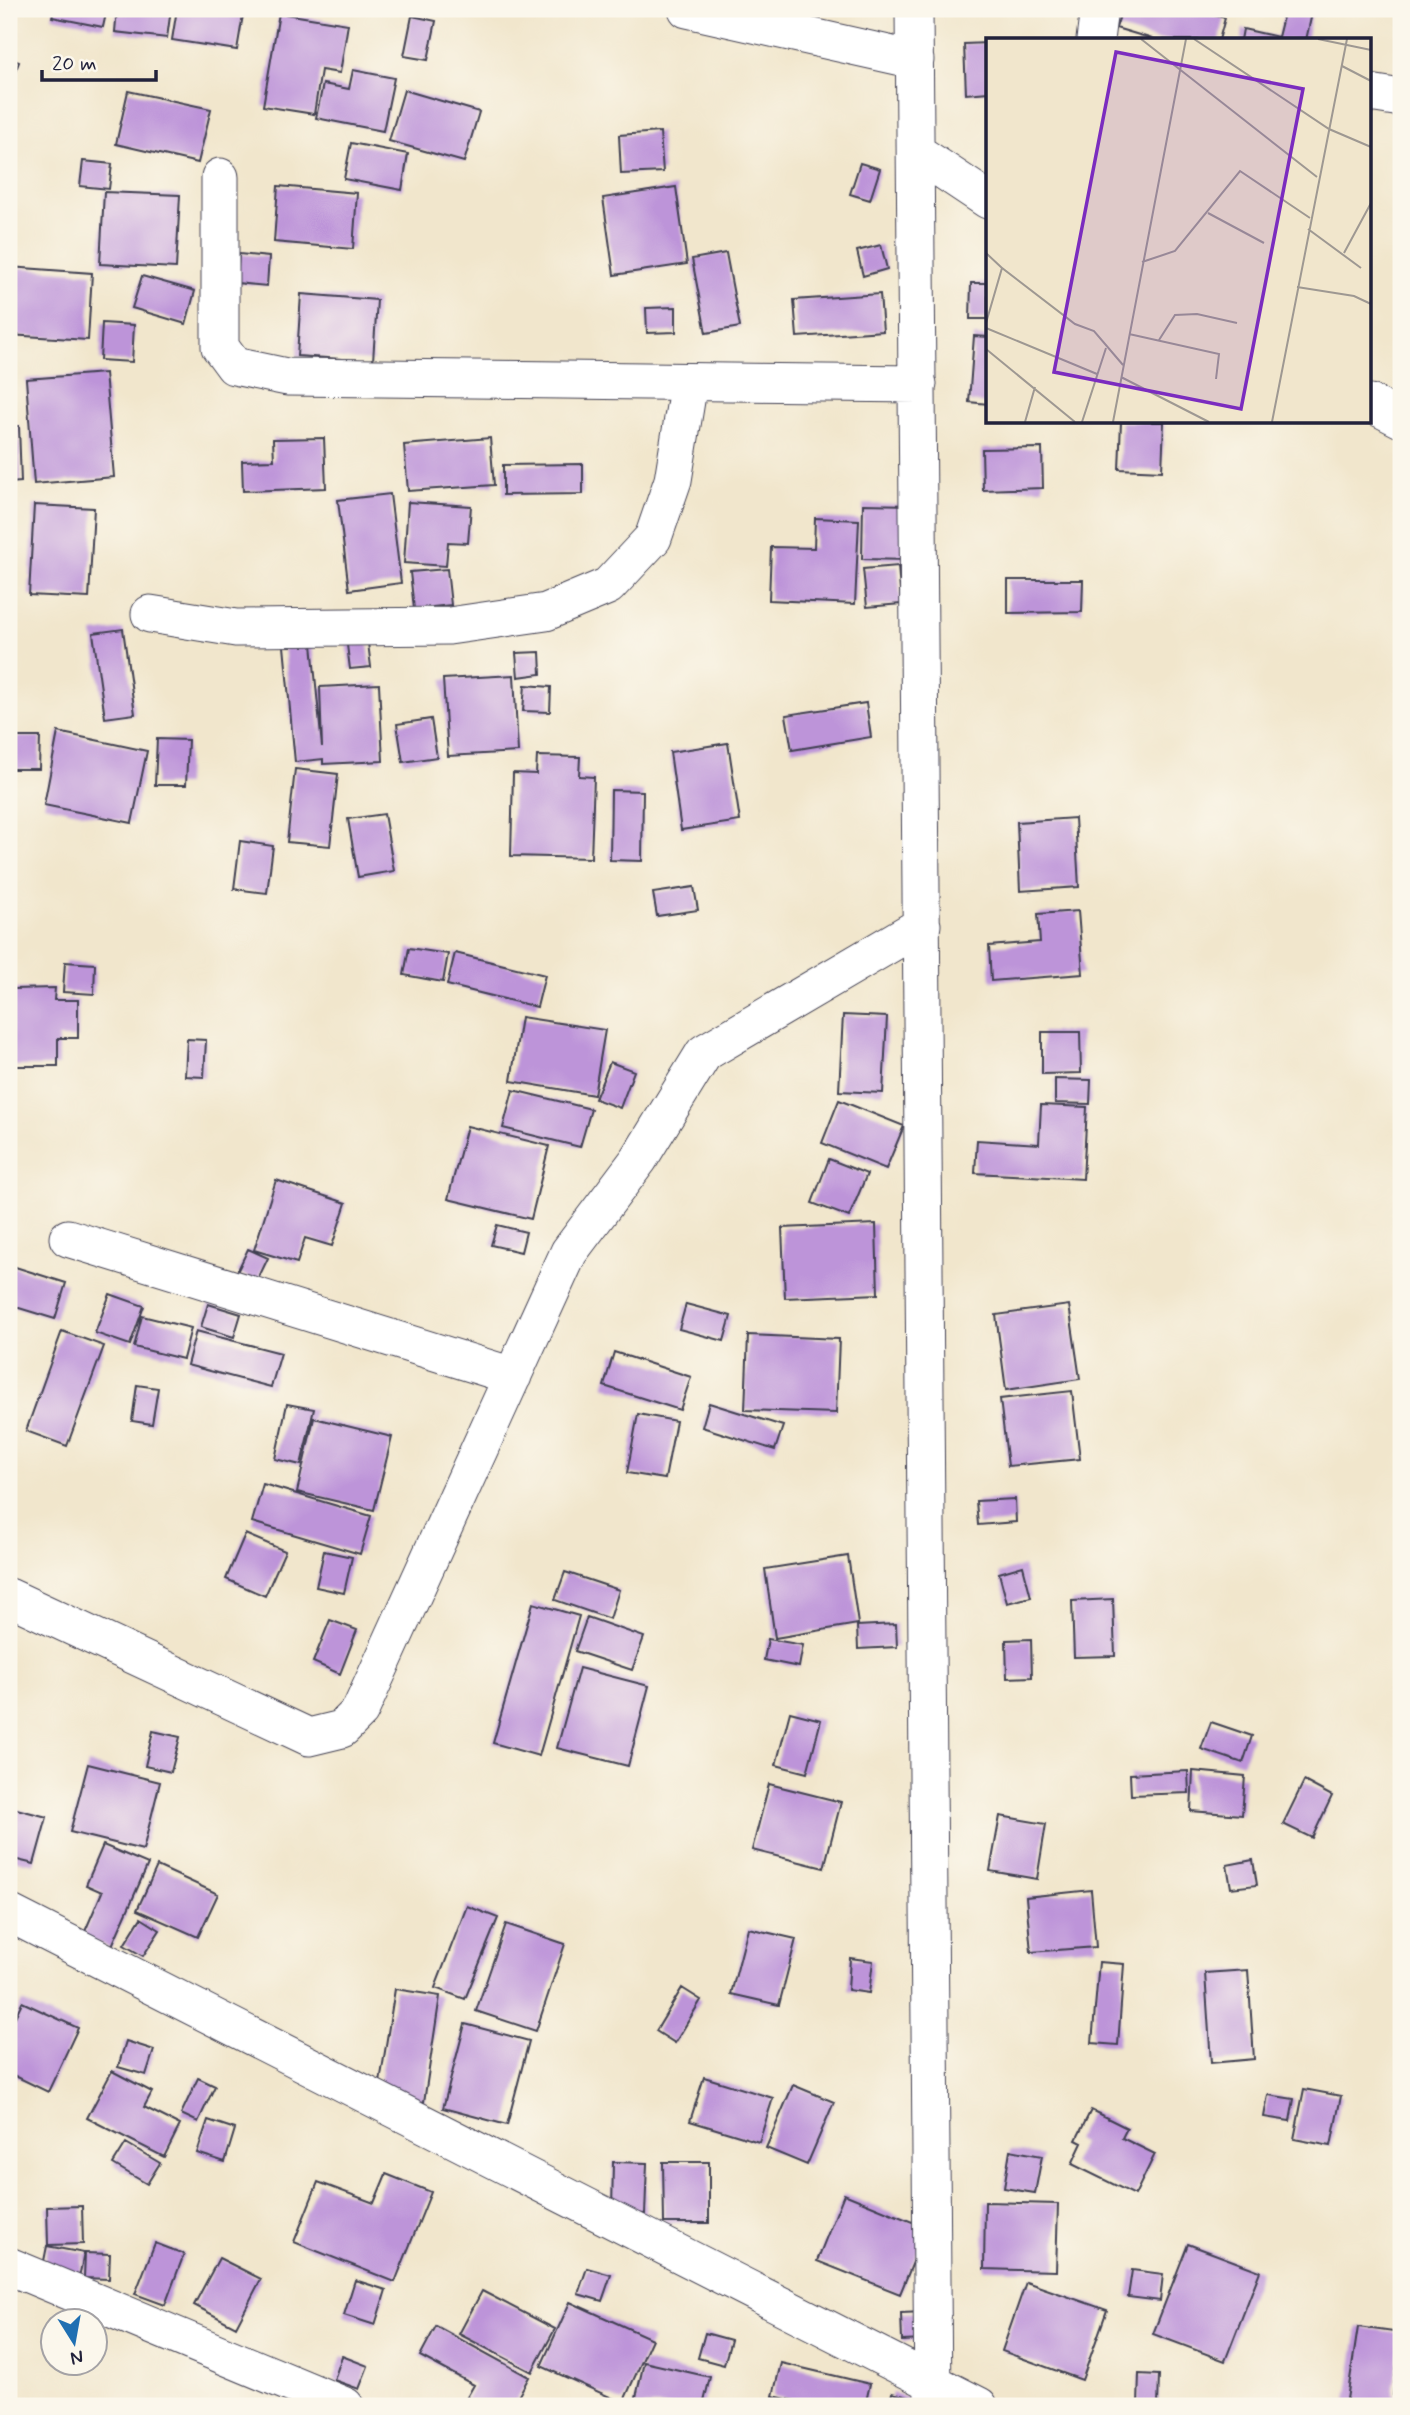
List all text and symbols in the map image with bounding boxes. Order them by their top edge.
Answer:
scale bar [42,38,156,82]
inset map [986,38,1372,424]
text: 20 m [52,50,97,78]
north arrow [38,2306,108,2376]
text: N [68,2344,86,2371]

